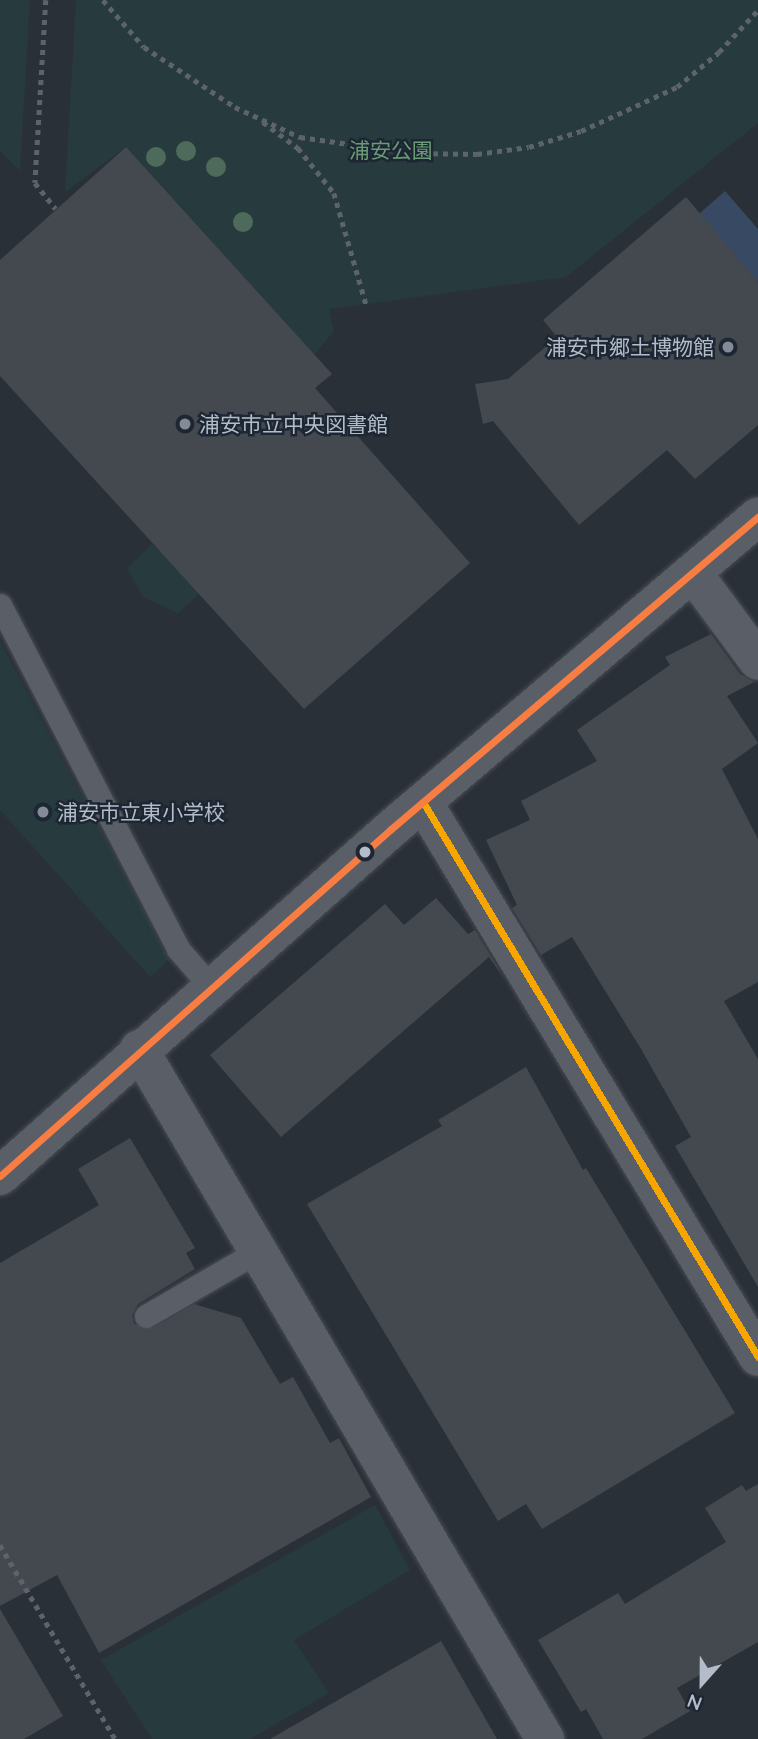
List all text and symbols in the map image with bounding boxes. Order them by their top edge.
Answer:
park label: 浦安公園 [349,137,433,163]
place label: 浦安市郷土博物館 [546,334,714,360]
marker: 浦安市郷土博物館 [720,339,736,355]
place label: 浦安市立中央図書館 [199,411,388,437]
marker: 浦安市立中央図書館 [177,416,193,432]
place label: 浦安市立東小学校 [57,799,225,825]
marker: 浦安市立東小学校 [35,804,51,820]
unlabelled marker [358,845,372,859]
north arrow [667,1648,737,1718]
text: N [684,1689,705,1716]

